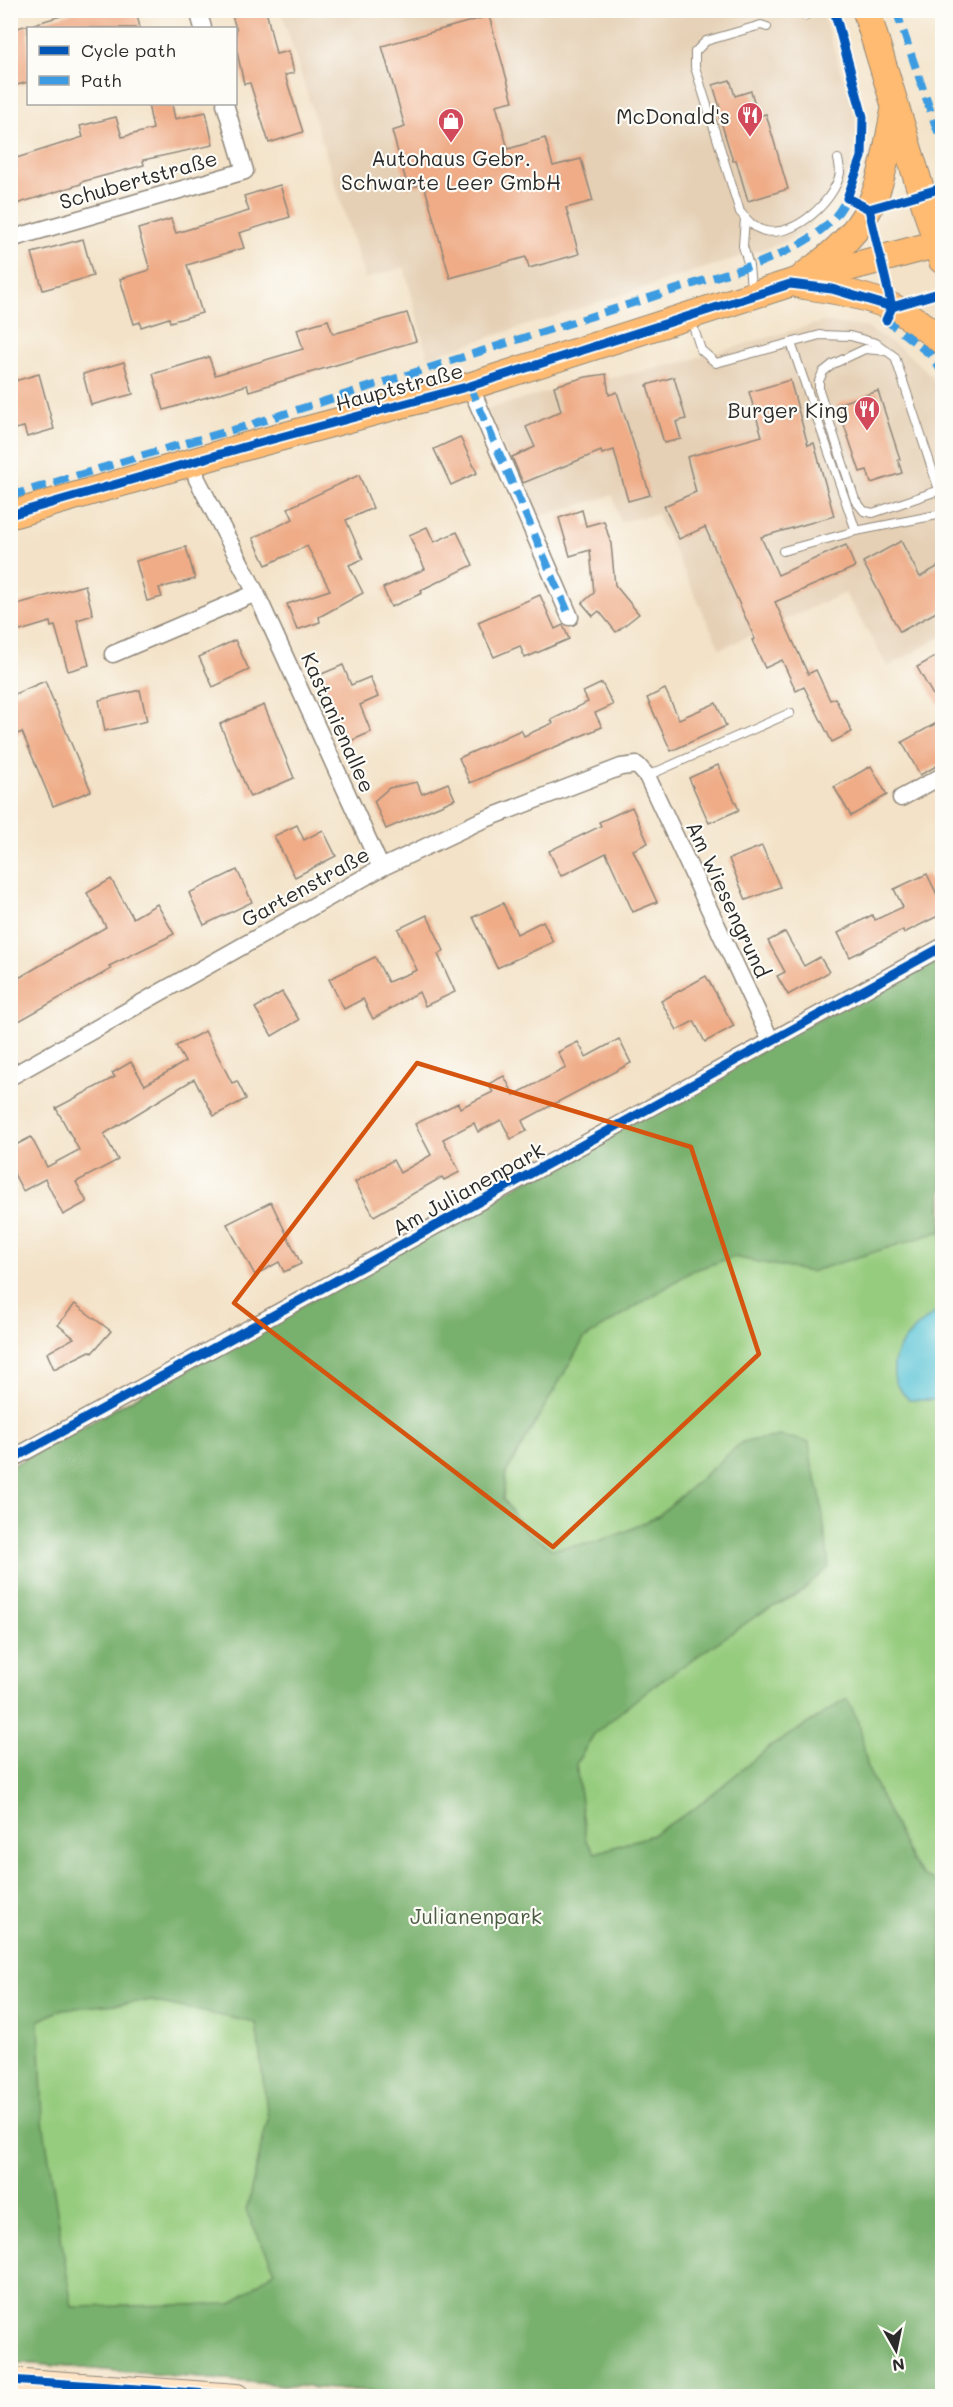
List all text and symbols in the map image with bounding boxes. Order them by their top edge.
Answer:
legend [27,27,237,105]
text: Cycle path [81,38,176,62]
text: Path [81,68,121,92]
restaurant icon: McDonald's [735,100,765,138]
place label: McDonald's [616,102,730,129]
shop icon: Autohaus Gebr. Schwarte Leer GmbH [436,106,466,144]
street label: Schubertstraße [56,144,220,214]
place label: Autohaus Gebr. Schwarte Leer GmbH [341,144,561,195]
street label: Hauptstraße [332,356,466,416]
restaurant icon: Burger King [852,394,882,432]
place label: Burger King [728,396,848,423]
street label: Kastanienallee [296,648,382,796]
street label: Am Wiesengrund [681,816,777,982]
street label: Gartenstraße [236,840,374,932]
street label: Am Julianenpark [387,1135,549,1241]
park label: Julianenpark [410,1902,542,1929]
north arrow [866,2320,926,2380]
text: N [891,2354,906,2377]

